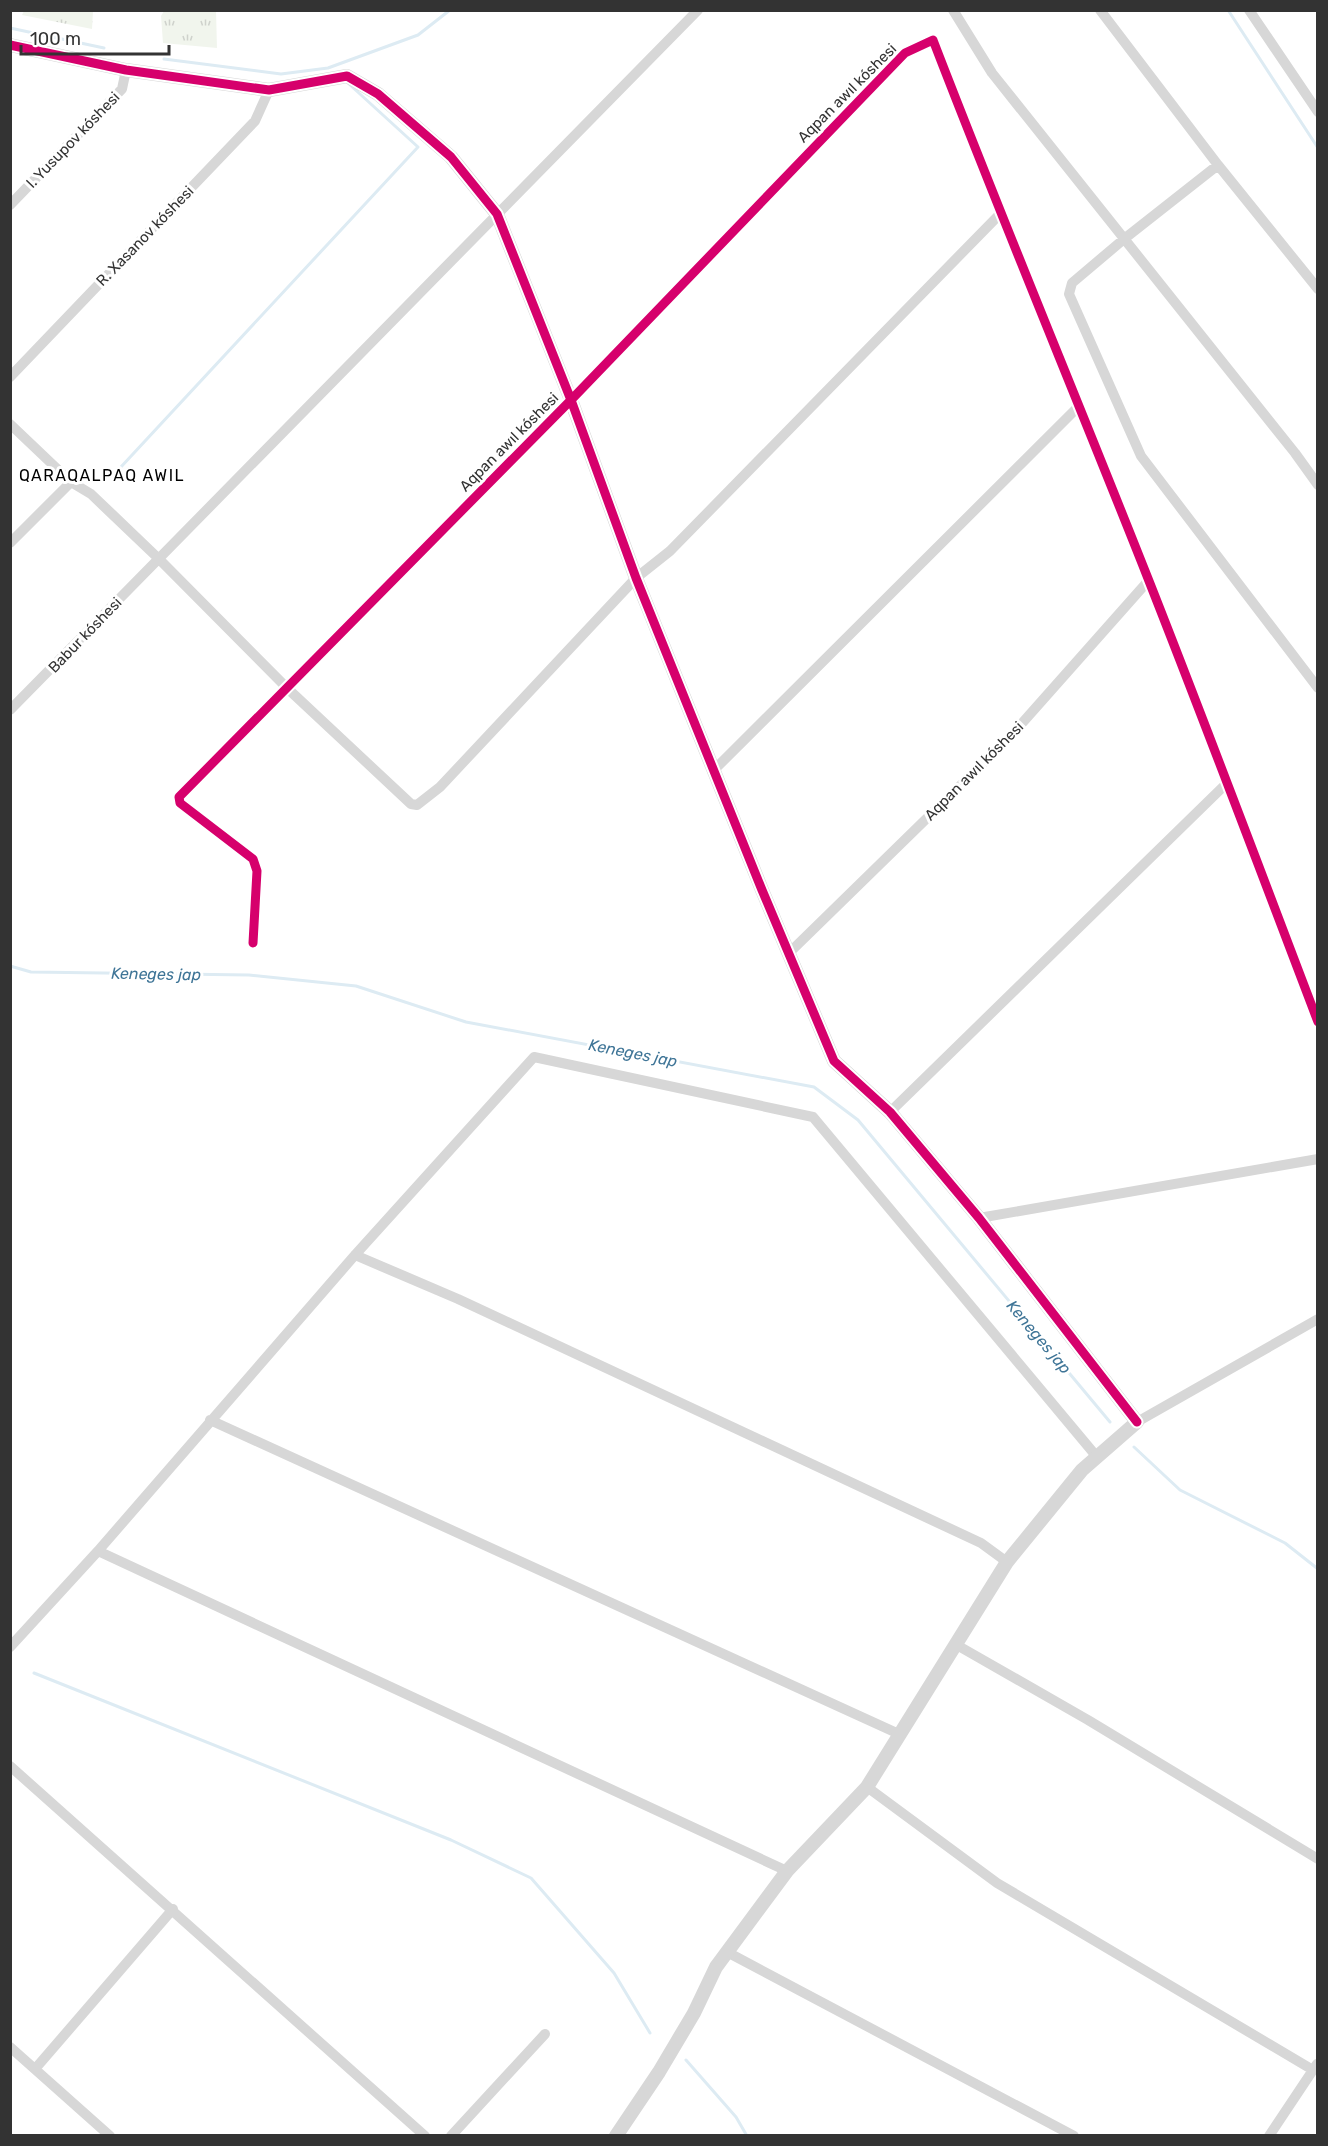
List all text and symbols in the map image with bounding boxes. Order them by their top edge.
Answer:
scale bar [21,18,170,56]
text: 100 m [30,28,81,50]
street label: Aqpan awıl kóshesi [794,40,900,146]
street label: I. Yusupov kóshesi [23,88,123,192]
street label: R. Xasanov kóshesi [93,182,197,290]
street label: Aqpan awıl kóshesi [456,389,562,495]
district label: QARAQALPAQ AWIL [19,466,185,485]
street label: Babur kóshesi [45,594,125,676]
street label: Aqpan awıl kóshesi [921,718,1027,824]
water label: Keneges jap [111,964,201,984]
water label: Keneges jap [587,1035,679,1071]
water label: Keneges jap [1003,1296,1075,1378]

